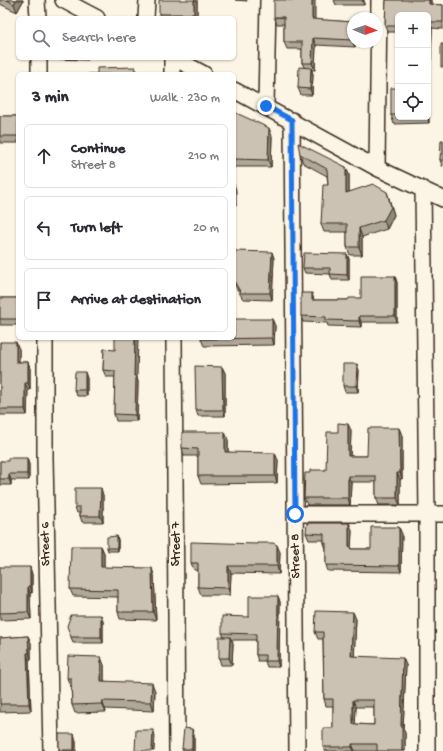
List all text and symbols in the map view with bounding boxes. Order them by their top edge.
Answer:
north arrow [347,12,383,48]
map controls [395,12,431,120]
button: + [395,12,431,48]
search box [16,16,236,60]
icon: search [30,27,52,49]
text: Search here [62,29,136,47]
button: − [395,48,431,84]
button: locate [395,84,431,120]
text: 3 min [32,88,69,108]
text: Walk · 230 m [150,91,220,106]
route end [257,97,275,115]
text: Continue [71,140,125,158]
icon: ahead [33,145,55,167]
text: 210 m [188,149,219,164]
text: Street 8 [71,158,116,173]
icon: left [33,217,55,239]
text: Turn left [71,219,122,237]
text: 20 m [193,221,219,236]
icon: arrive [33,289,55,311]
text: Arrive at destination [71,291,201,309]
route start [286,505,304,523]
street label: Street 6 [38,521,54,566]
street label: Street 7 [169,521,184,566]
street label: Street 8 [288,533,304,579]

